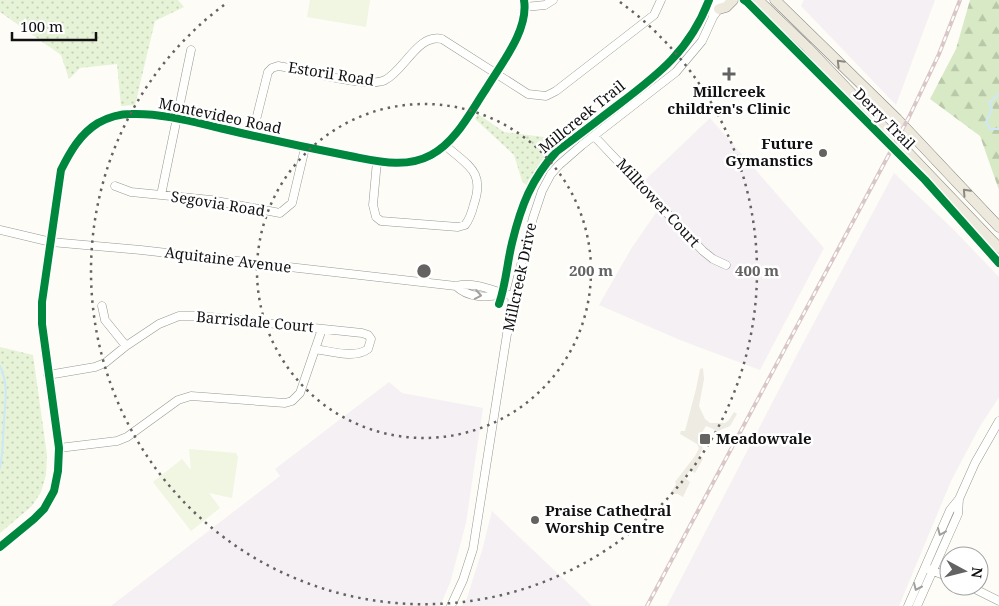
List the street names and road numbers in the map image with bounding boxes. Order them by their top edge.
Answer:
street label: Estoril Road [287,56,376,90]
street label: Millcreek Trail [534,75,629,157]
street label: Derry Trail [850,83,920,154]
street label: Montevideo Road [157,92,283,138]
street label: Milltower Court [613,154,705,251]
street label: Segovia Road [170,186,267,220]
street label: Millcreek Drive [498,221,540,333]
street label: Aquitaine Avenue [164,241,293,277]
street label: Barrisdale Court [195,306,315,336]

